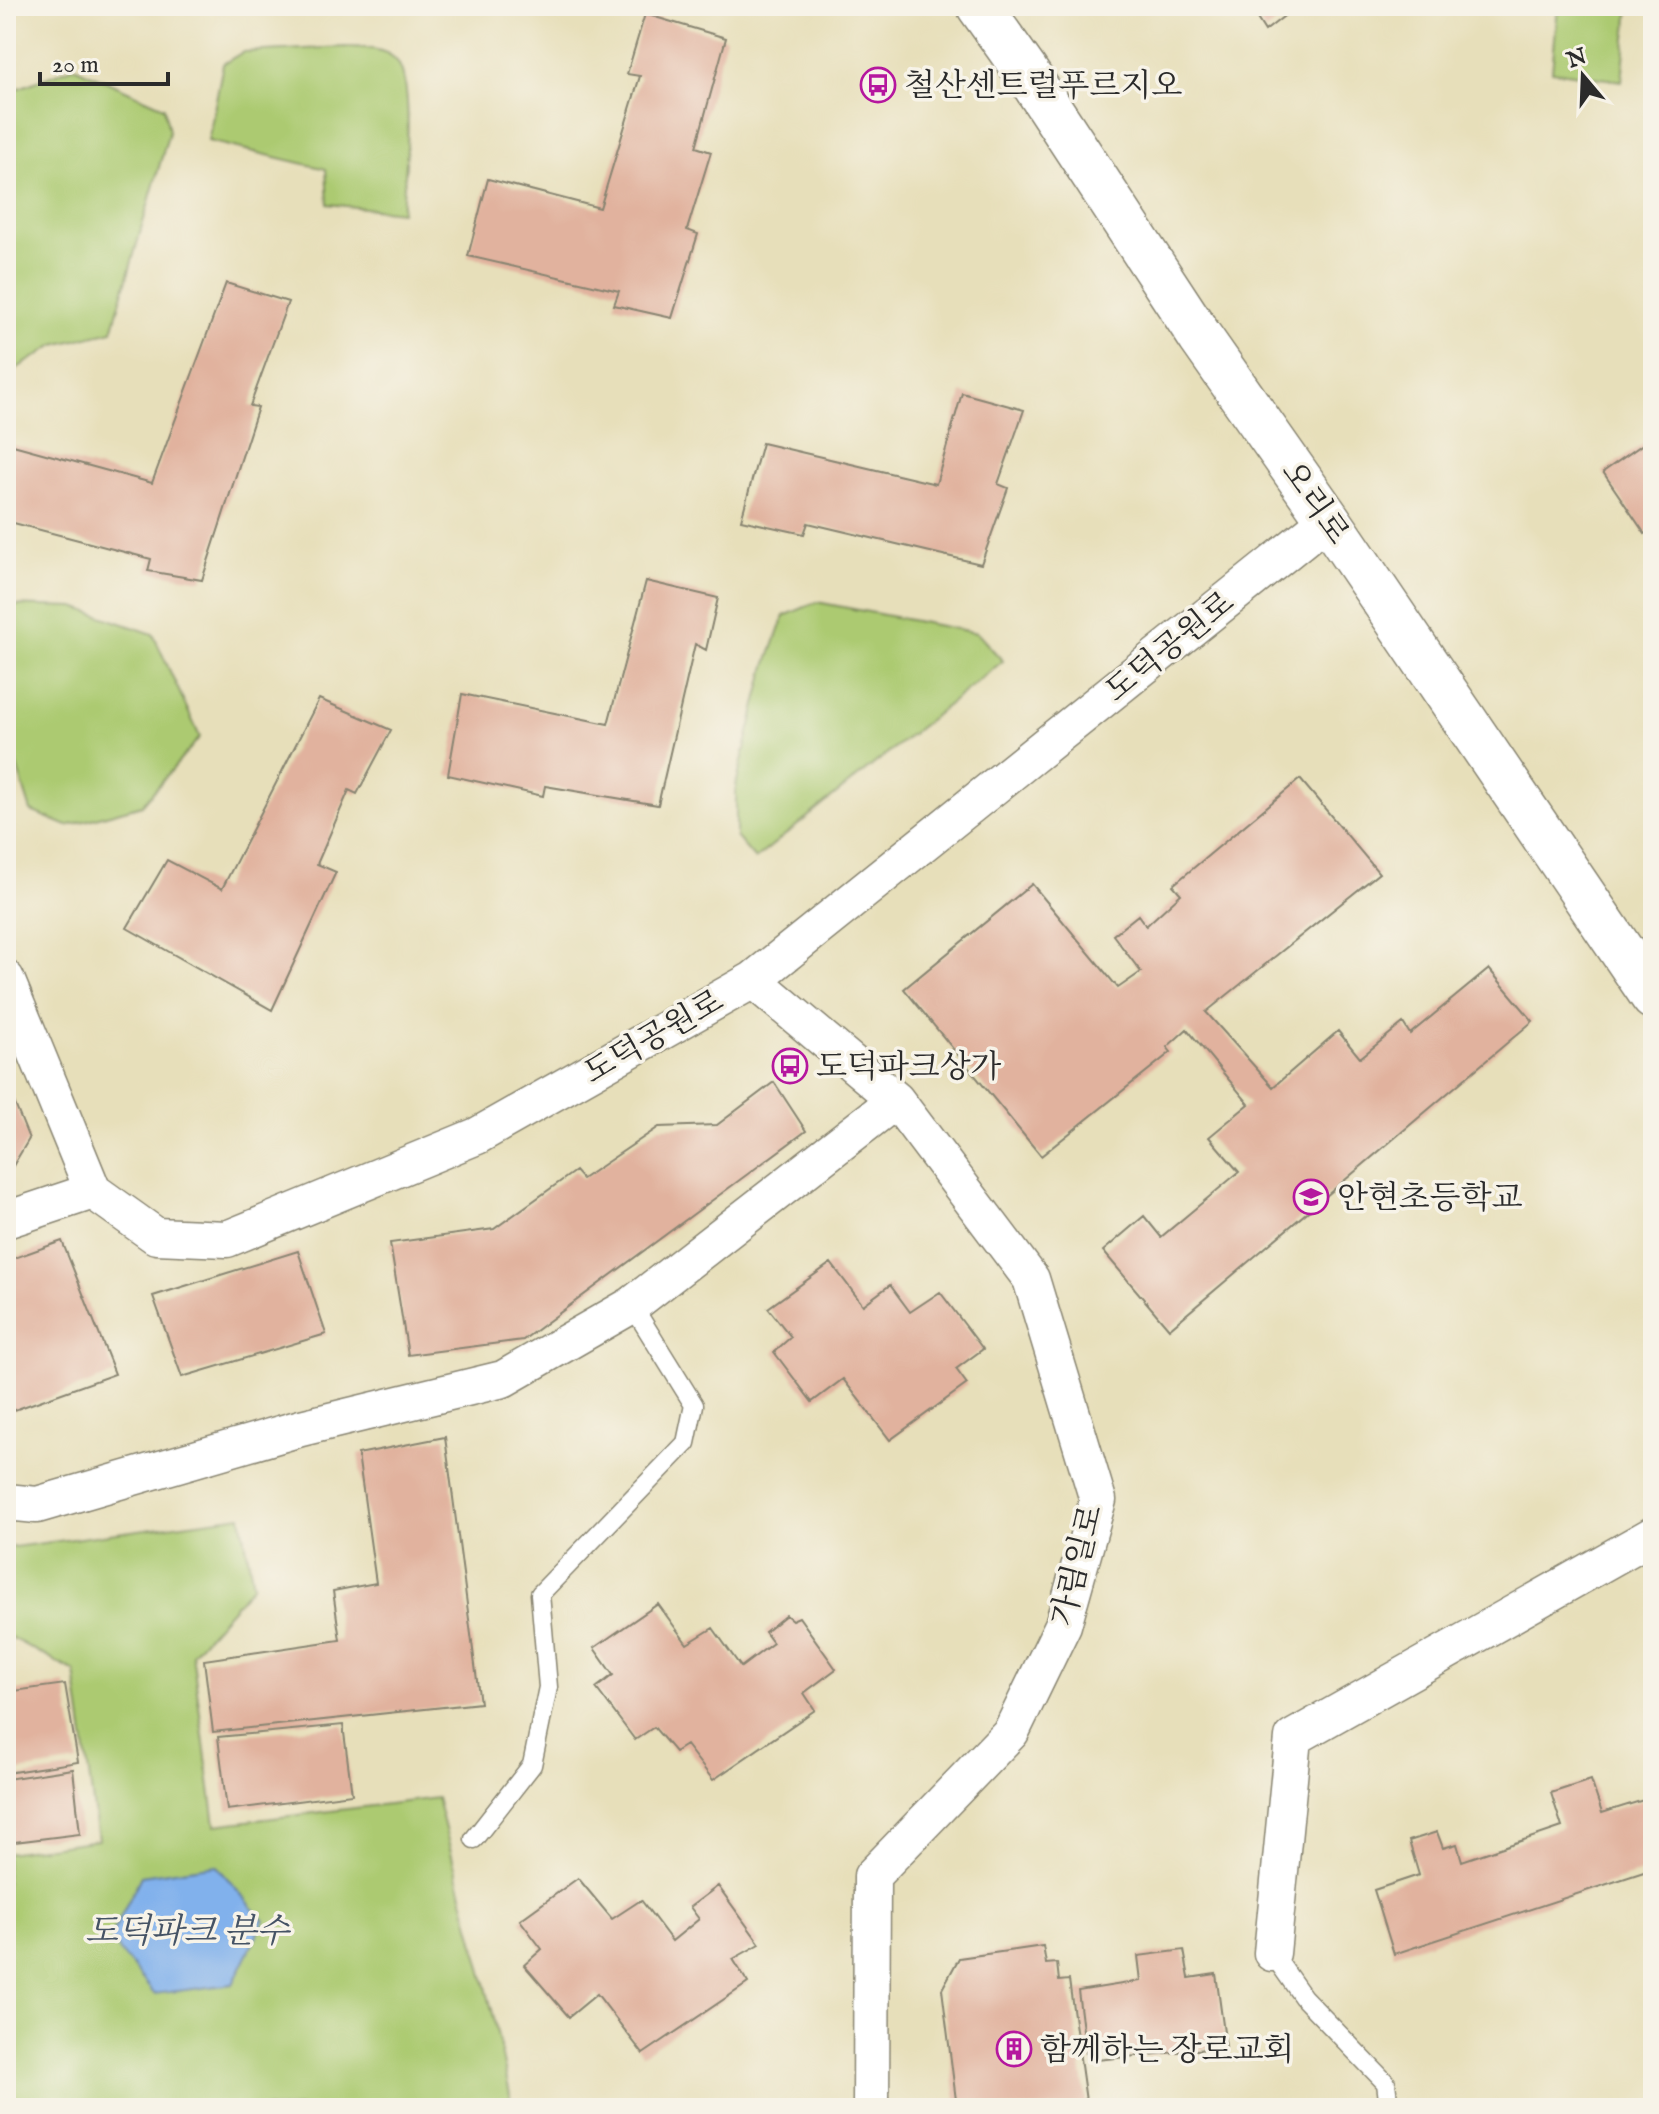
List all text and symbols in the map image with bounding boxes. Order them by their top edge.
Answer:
scale bar [40,36,168,86]
north arrow [1543,36,1623,116]
text: N [1563,43,1591,76]
text: 20 m [52,50,99,81]
bus stop icon: 철산센트럴푸르지오 [859,66,897,104]
place label: 철산센트럴푸르지오 [904,67,1182,108]
street label: 오리로 [1271,454,1357,553]
street label: 도덕공원로 [1098,583,1244,713]
street label: 도덕공원로 [577,982,732,1095]
bus stop icon: 도덕파크상가 [771,1047,809,1085]
place label: 도덕파크상가 [816,1048,1002,1089]
school or university icon: 안현초등학교 [1292,1178,1330,1216]
place label: 안현초등학교 [1337,1179,1523,1220]
street label: 가림일로 [1044,1501,1113,1631]
water label: 도덕파크 분수 [85,1911,291,1954]
building icon: 함께하는 장로교회 [995,2030,1033,2068]
place label: 함께하는 장로교회 [1040,2031,1294,2072]

